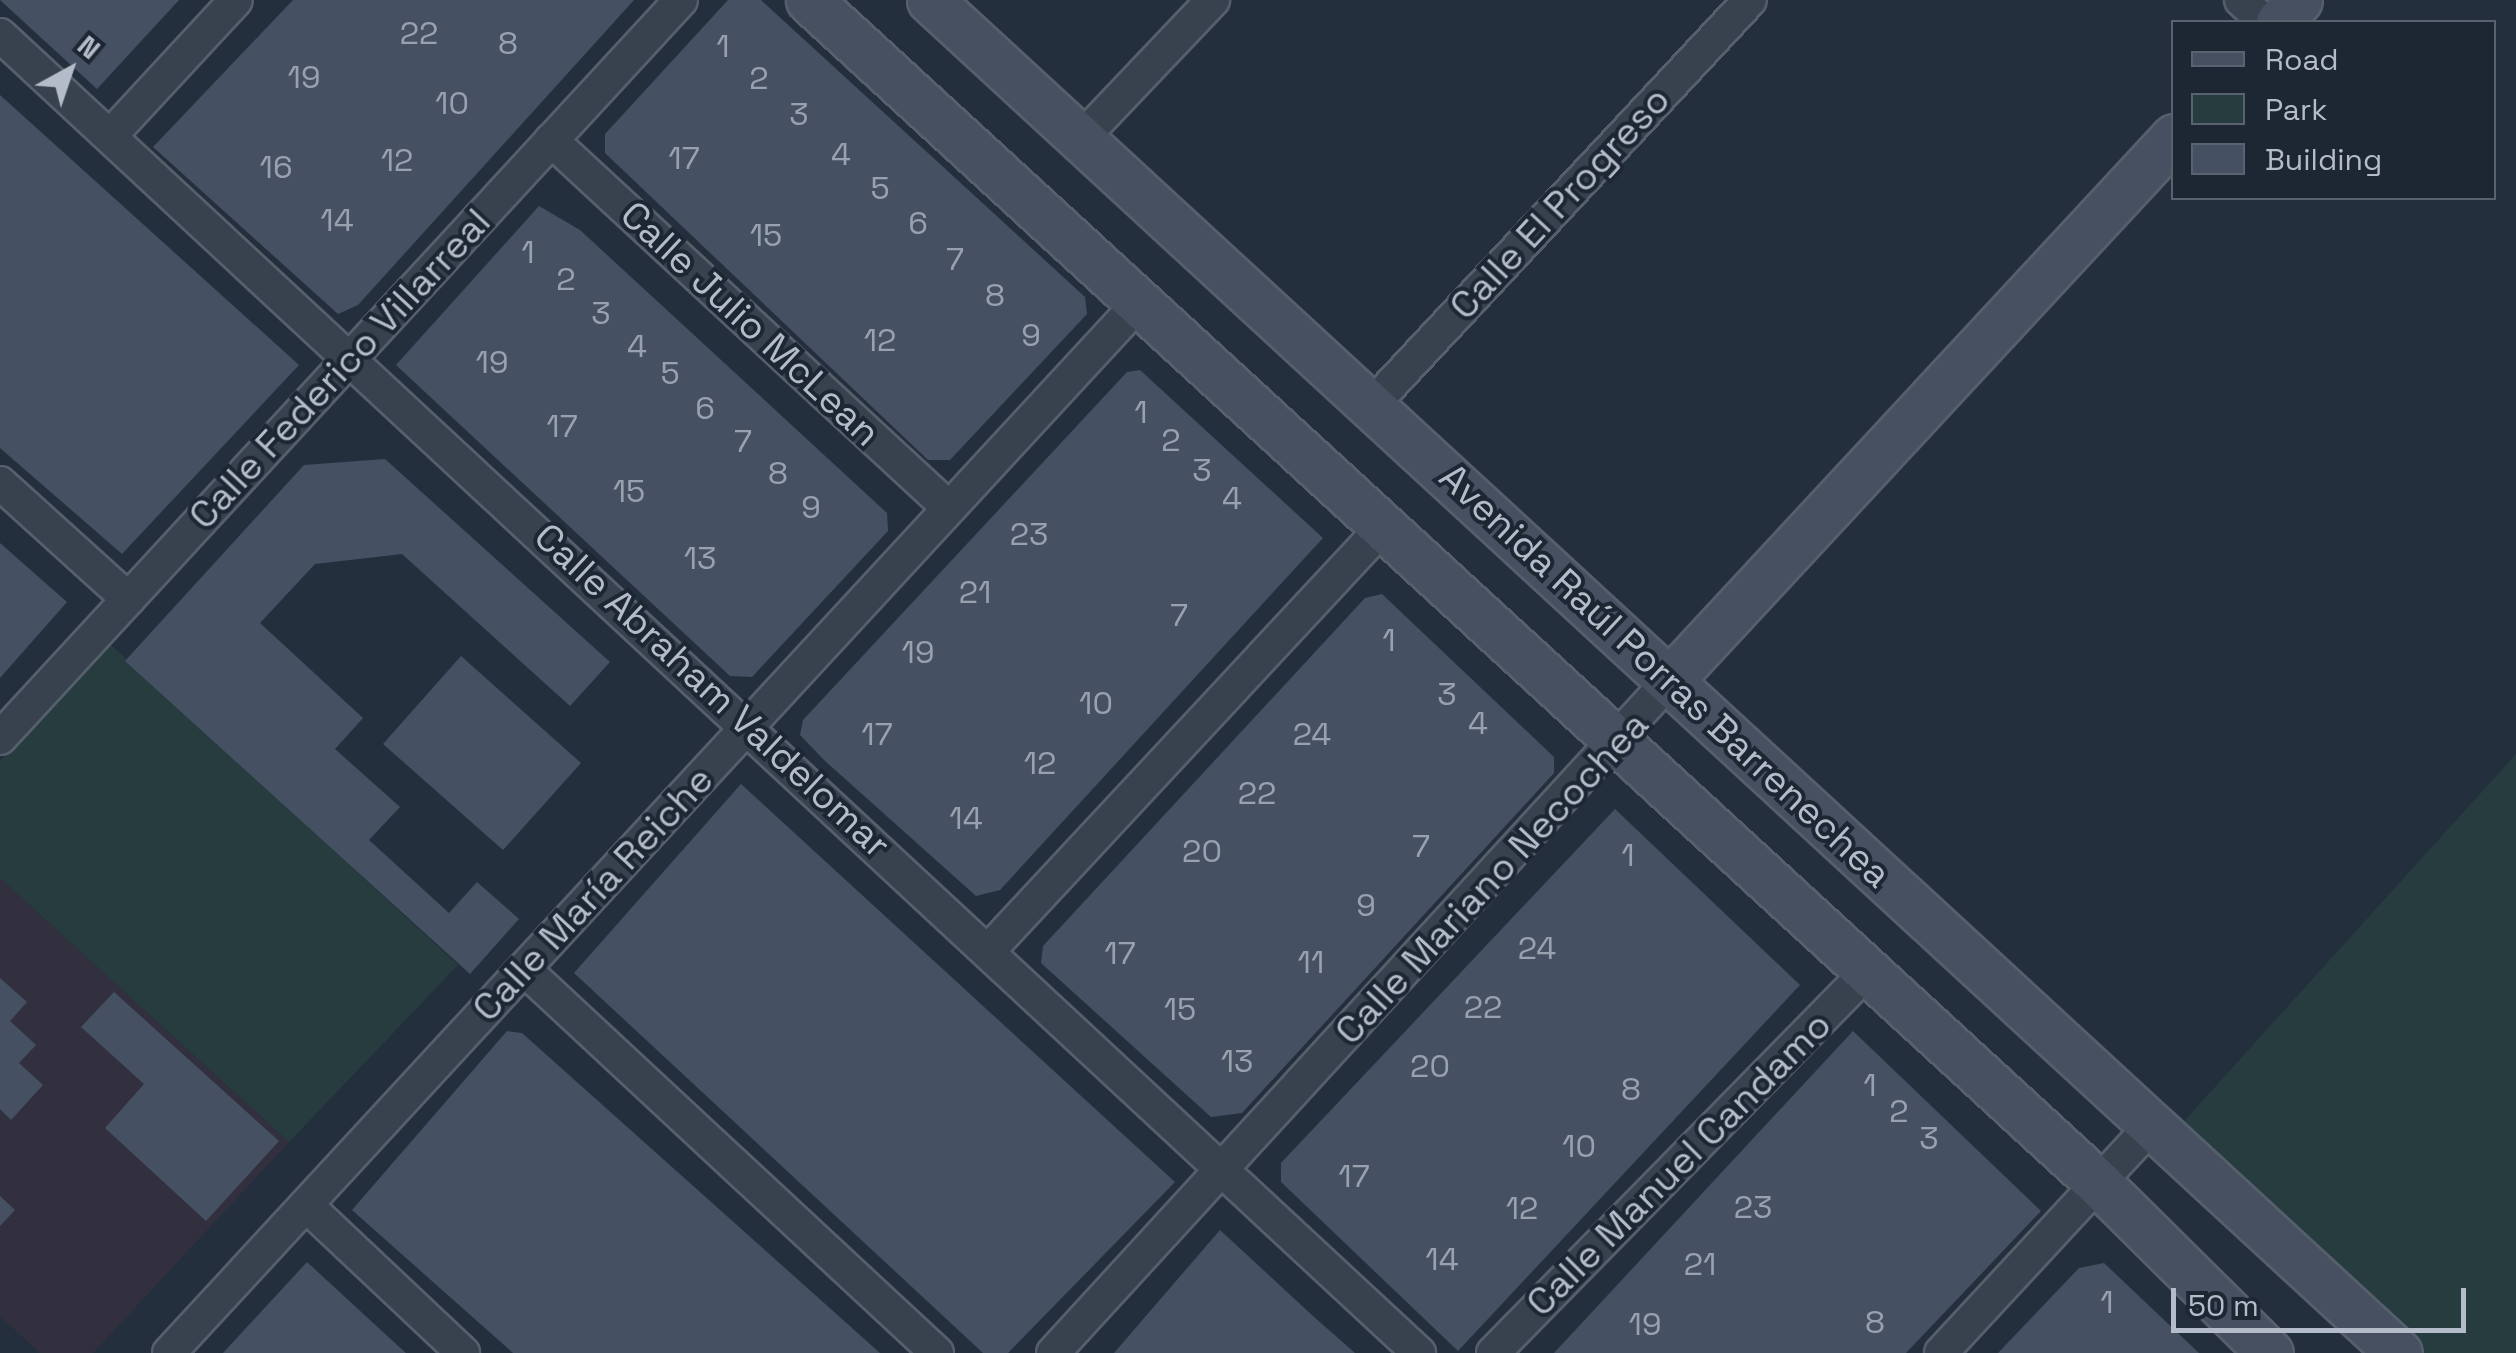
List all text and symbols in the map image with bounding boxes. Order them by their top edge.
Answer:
house number: 22 [400,14,438,52]
north arrow [20,20,120,120]
legend [2171,20,2496,200]
house number: 8 [498,24,518,62]
text: N [71,27,108,67]
house number: 1 [716,27,730,65]
text: Road [2265,40,2339,79]
house number: 19 [288,58,320,96]
house number: 2 [749,59,769,97]
street label: Calle El Progreso [1440,77,1680,329]
house number: 10 [435,84,469,122]
text: Park [2265,90,2327,129]
house number: 3 [789,95,809,133]
house number: 4 [831,135,851,173]
house number: 17 [668,139,700,177]
text: Building [2265,140,2382,179]
house number: 12 [381,141,413,179]
house number: 16 [260,148,292,186]
house number: 5 [870,169,890,207]
street label: Calle Julio McLean [611,192,889,456]
street label: Calle Federico Villarreal [180,199,500,539]
house number: 14 [320,201,354,239]
house number: 6 [908,204,928,242]
house number: 15 [750,216,782,254]
house number: 1 [521,233,535,271]
house number: 7 [946,240,964,278]
house number: 2 [556,260,576,298]
house number: 8 [985,276,1005,314]
house number: 3 [591,294,611,332]
house number: 9 [1021,316,1041,354]
house number: 12 [864,321,896,359]
house number: 4 [627,327,647,365]
house number: 19 [476,343,508,381]
house number: 5 [660,354,680,392]
house number: 6 [695,389,715,427]
house number: 1 [1134,393,1148,431]
house number: 17 [546,407,578,445]
house number: 2 [1161,421,1181,459]
house number: 7 [734,422,752,460]
house number: 3 [1192,451,1212,489]
house number: 8 [768,454,788,492]
street label: Avenida Raúl Porras Barrenechea [1430,455,1900,897]
house number: 15 [613,472,645,510]
house number: 4 [1222,479,1242,517]
house number: 9 [801,488,821,526]
street label: Calle Abraham Valdelomar [524,514,900,868]
house number: 23 [1010,515,1048,553]
house number: 13 [684,539,716,577]
house number: 21 [959,573,991,611]
house number: 7 [1170,596,1188,634]
house number: 1 [1382,621,1396,659]
house number: 19 [902,633,934,671]
house number: 3 [1437,675,1457,713]
house number: 10 [1079,684,1113,722]
street label: Calle Mariano Necochea [1326,702,1658,1054]
house number: 4 [1468,704,1488,742]
house number: 17 [861,715,893,753]
house number: 24 [1293,715,1331,753]
house number: 12 [1024,744,1056,782]
street label: Calle María Reiche [463,757,723,1031]
house number: 22 [1238,774,1276,812]
house number: 14 [949,799,983,837]
house number: 7 [1412,827,1430,865]
house number: 20 [1182,832,1222,870]
house number: 1 [1621,836,1635,874]
house number: 9 [1356,886,1376,924]
house number: 24 [1518,929,1556,967]
house number: 17 [1104,934,1136,972]
house number: 11 [1298,943,1324,981]
house number: 22 [1464,988,1502,1026]
house number: 15 [1164,990,1196,1028]
street label: Calle Manuel Candamo [1517,1002,1841,1326]
house number: 13 [1221,1042,1253,1080]
house number: 20 [1410,1047,1450,1085]
house number: 1 [1863,1066,1877,1104]
house number: 8 [1621,1070,1641,1108]
house number: 2 [1889,1092,1909,1130]
house number: 3 [1919,1119,1939,1157]
house number: 10 [1562,1127,1596,1165]
house number: 17 [1338,1157,1370,1195]
house number: 23 [1734,1188,1772,1226]
house number: 12 [1506,1189,1538,1227]
house number: 14 [1425,1240,1459,1278]
house number: 21 [1684,1245,1716,1283]
scale bar [2176,1268,2471,1330]
house number: 1 [2100,1283,2114,1321]
text: 50 m [2188,1286,2259,1325]
house number: 8 [1865,1303,1885,1341]
house number: 19 [1629,1305,1661,1343]

